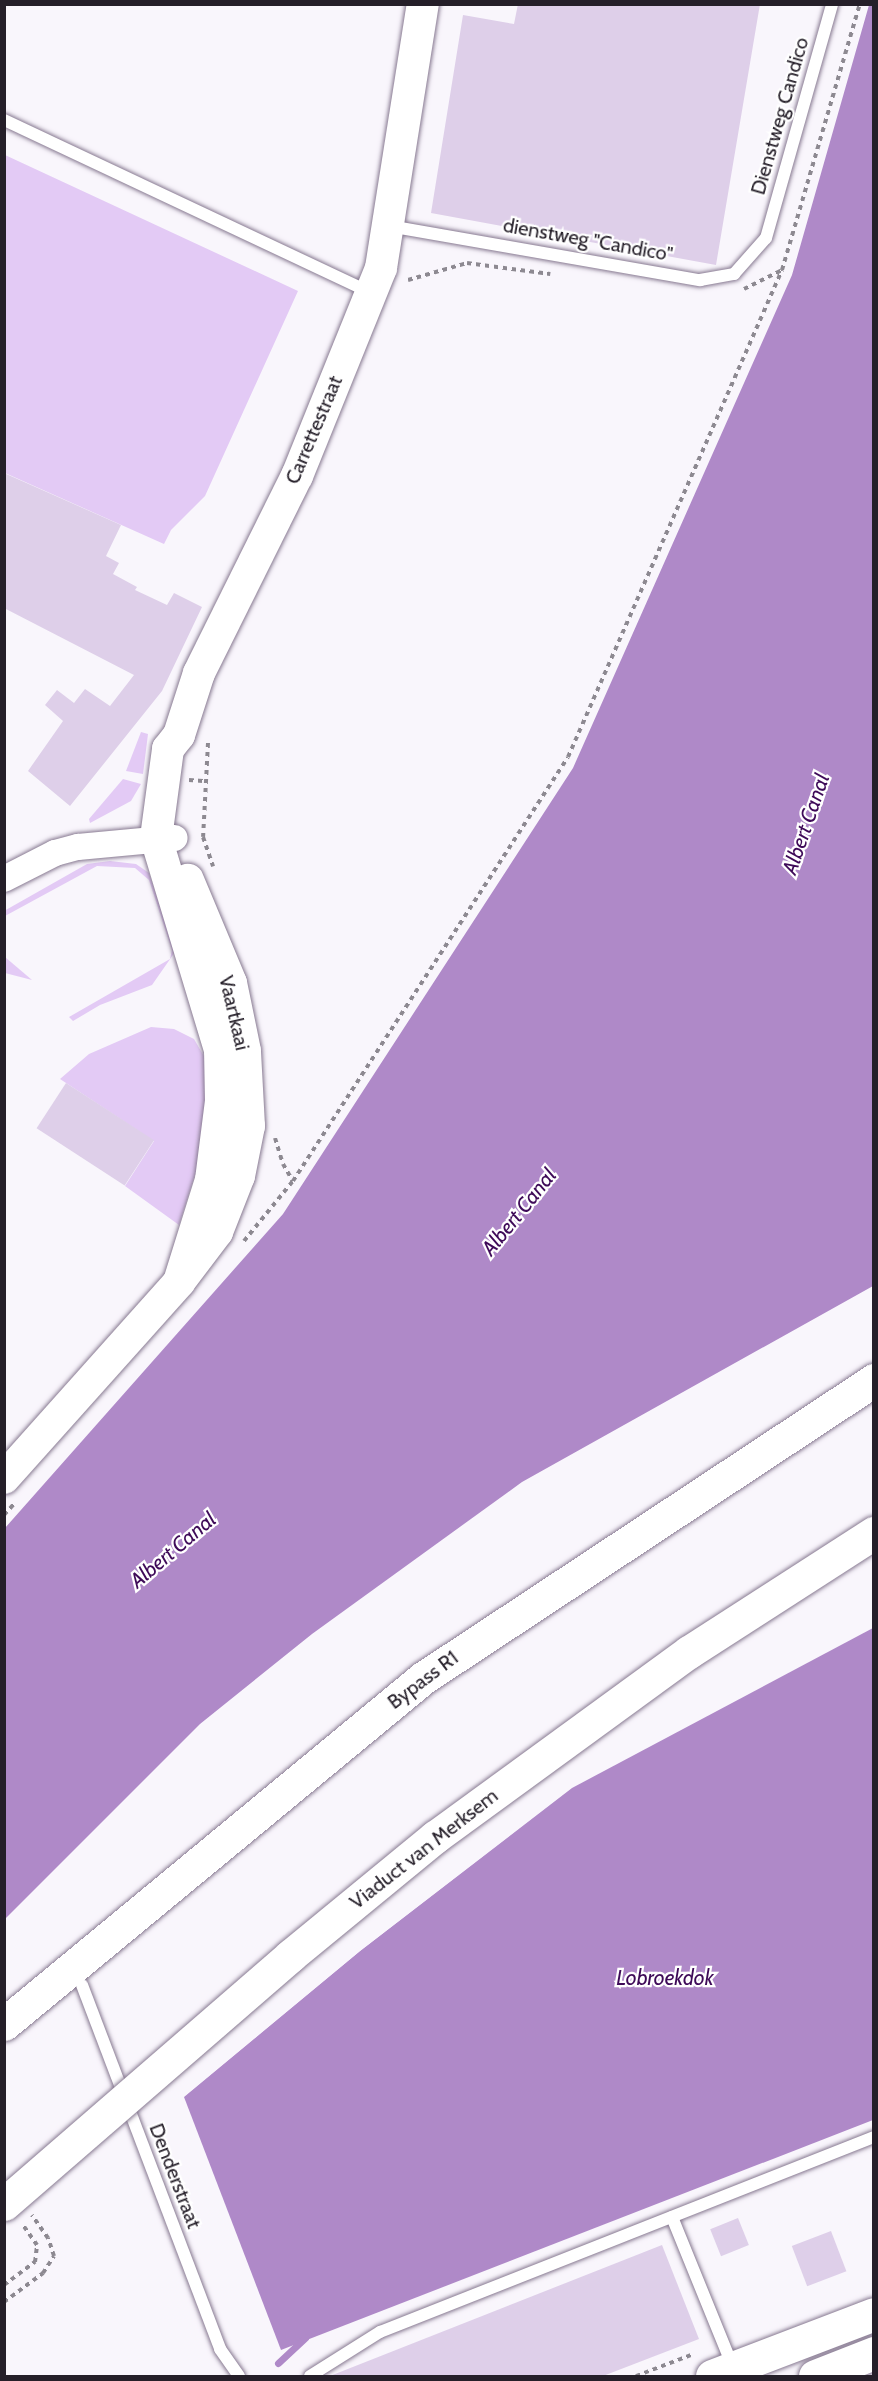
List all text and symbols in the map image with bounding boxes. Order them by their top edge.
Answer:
street label: Dienstweg Candico [746,35,814,197]
street label: dienstweg "Candico" [501,213,675,267]
street label: Carrettestraat [280,372,348,488]
water label: Albert Canal [777,770,835,878]
street label: Vaartkaai [214,973,254,1053]
water label: Albert Canal [476,1163,562,1261]
water label: Albert Canal [125,1507,221,1593]
street label: Bypass R1 [383,1646,463,1714]
street label: Viaduct van Merksem [345,1784,503,1914]
water label: Lobroekdok [616,1965,714,1991]
street label: Denderstraat [144,2120,206,2232]

